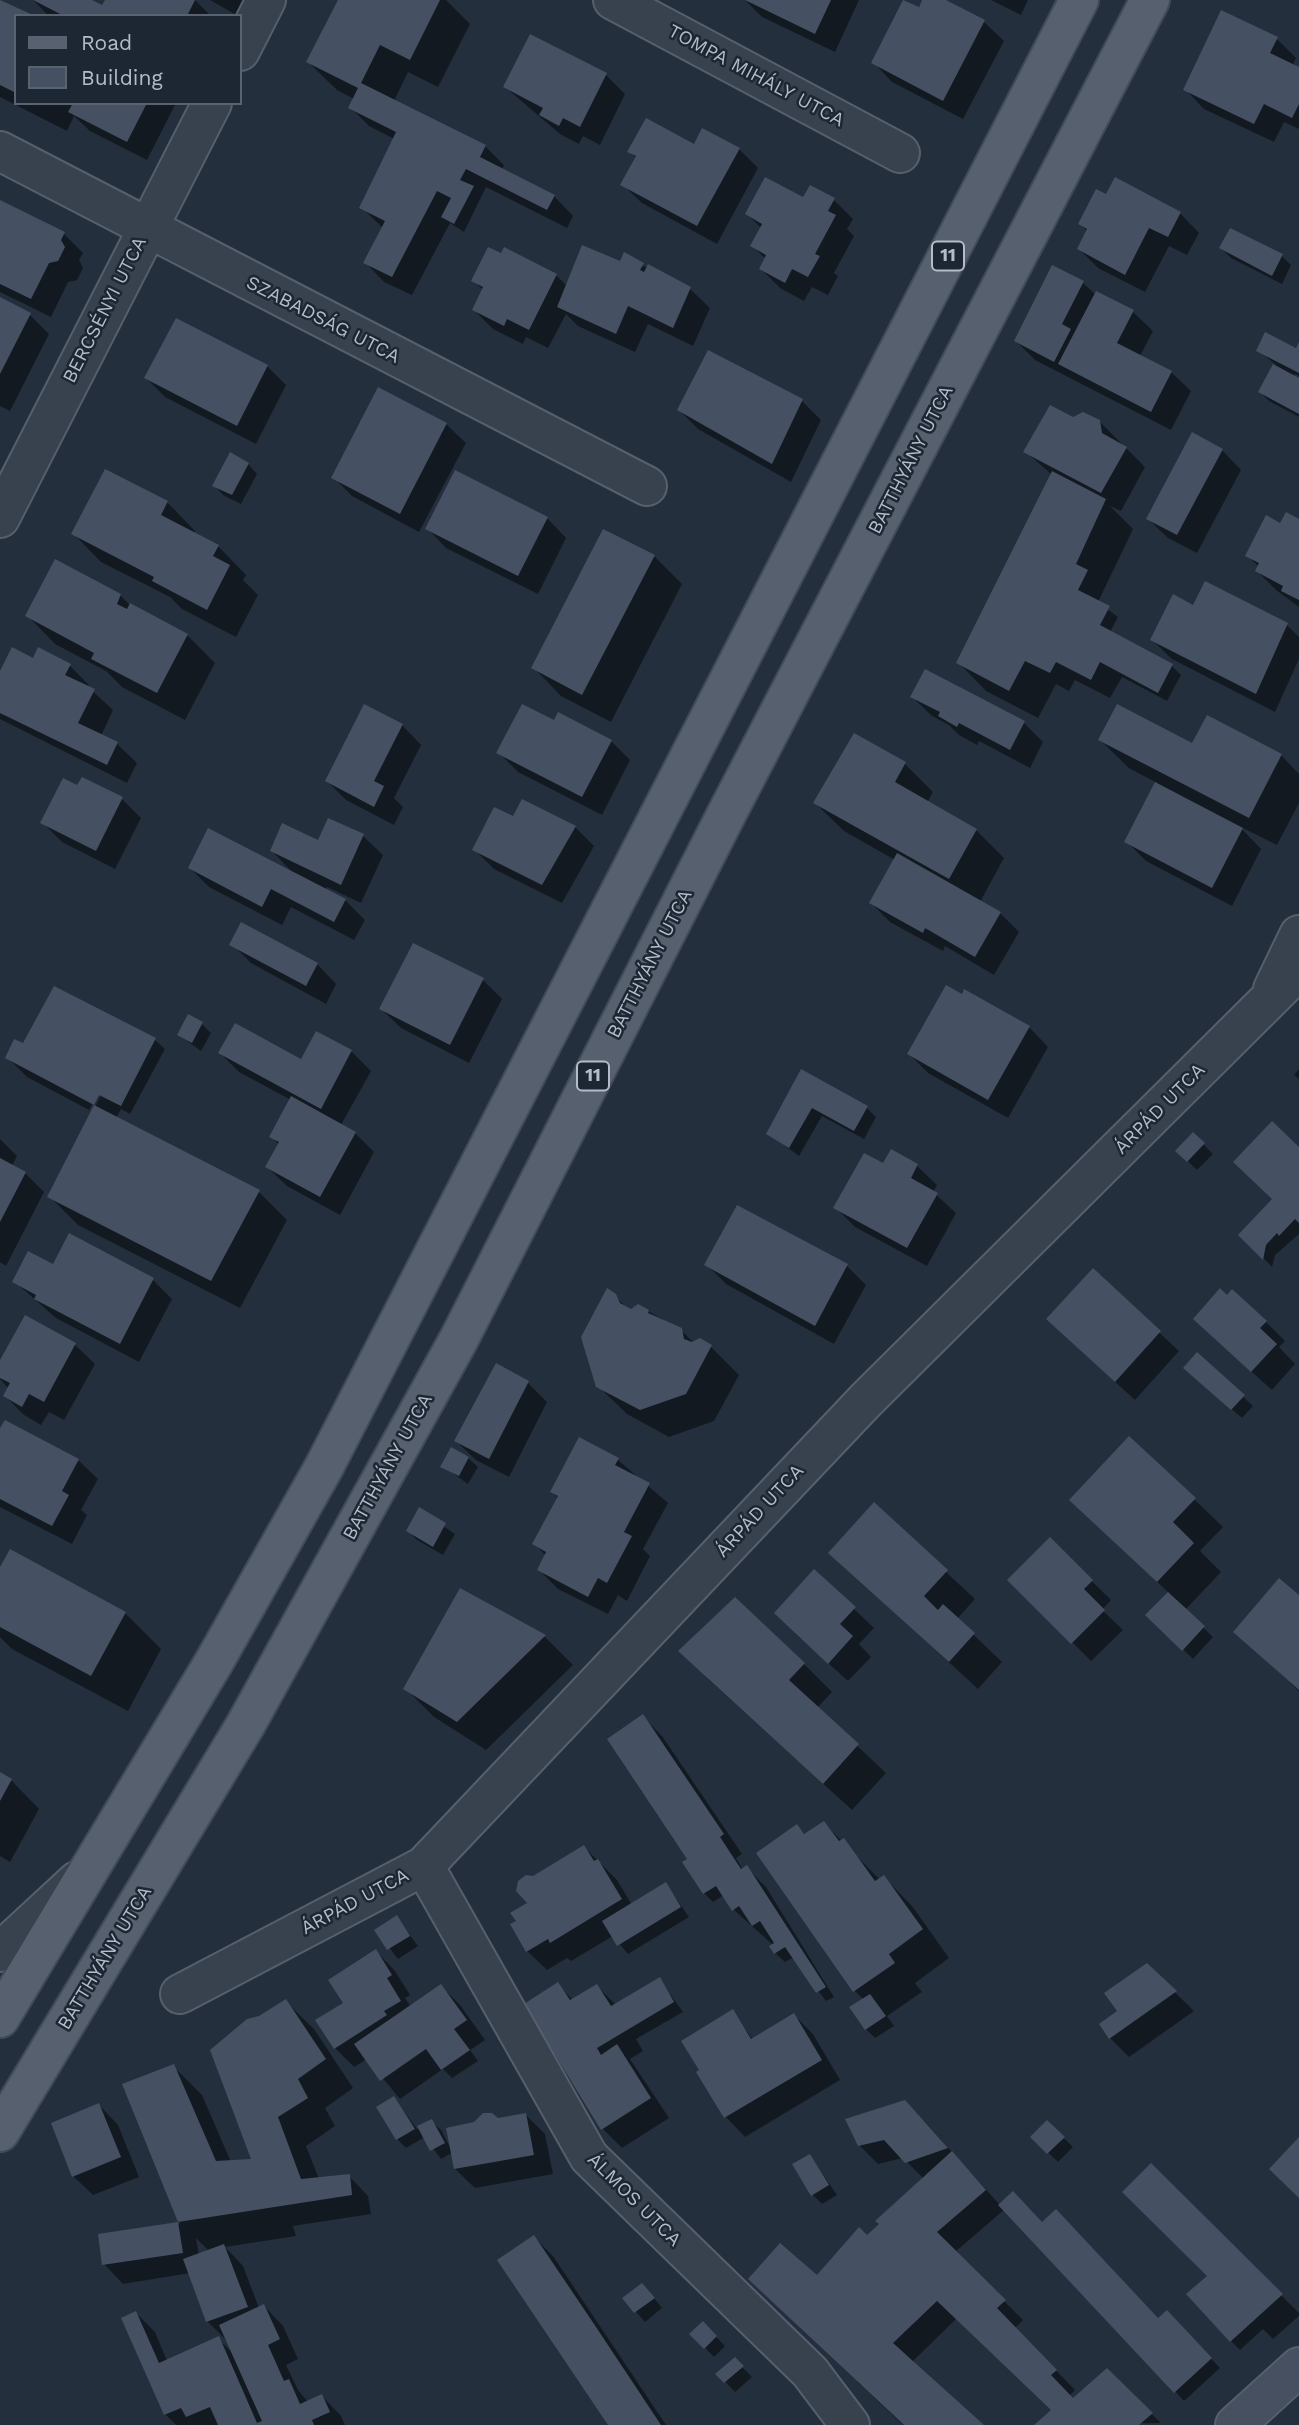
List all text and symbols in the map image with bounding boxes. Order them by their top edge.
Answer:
legend [14,14,242,105]
street label: TOMPA MIHÁLY UTCA [664,20,848,132]
text: Road [81,30,132,55]
text: Building [81,65,163,90]
street label: BERCSÉNYI UTCA [58,233,152,387]
road number: 11 [932,242,964,270]
street label: SZABADSÁG UTCA [242,271,404,369]
street label: BATTHYÁNY UTCA [864,382,958,538]
street label: BATTHYÁNY UTCA [603,886,697,1042]
street label: ÁRPÁD UTCA [1110,1059,1210,1159]
road number: 11 [577,1062,609,1091]
street label: BATTHYÁNY UTCA [338,1390,438,1544]
street label: ÁRPÁD UTCA [711,1460,809,1562]
street label: ÁRPÁD UTCA [297,1864,413,1940]
street label: BATTHYÁNY UTCA [53,1882,157,2034]
street label: ÁLMOS UTCA [582,2148,686,2252]

